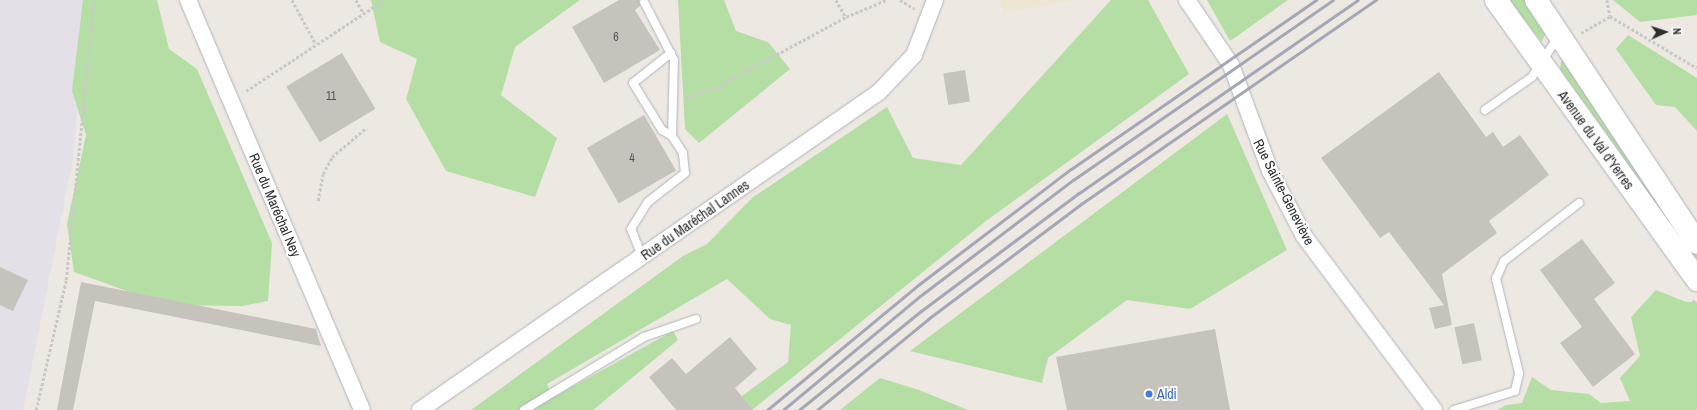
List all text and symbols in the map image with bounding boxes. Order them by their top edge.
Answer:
north arrow [1645,12,1685,52]
text: N [1670,28,1684,35]
house number: 6 [613,31,619,45]
street label: Avenue du Val d'Yerres [1554,87,1638,193]
house number: 11 [326,90,336,104]
street label: Rue Sainte-Geneviève [1250,136,1318,248]
street label: Rue du Maréchal Ney [246,151,304,259]
house number: 4 [629,152,635,166]
street label: Rue du Maréchal Lannes [638,176,752,264]
place label: Aldi [1157,386,1177,402]
marker: Aldi [1144,389,1154,399]

